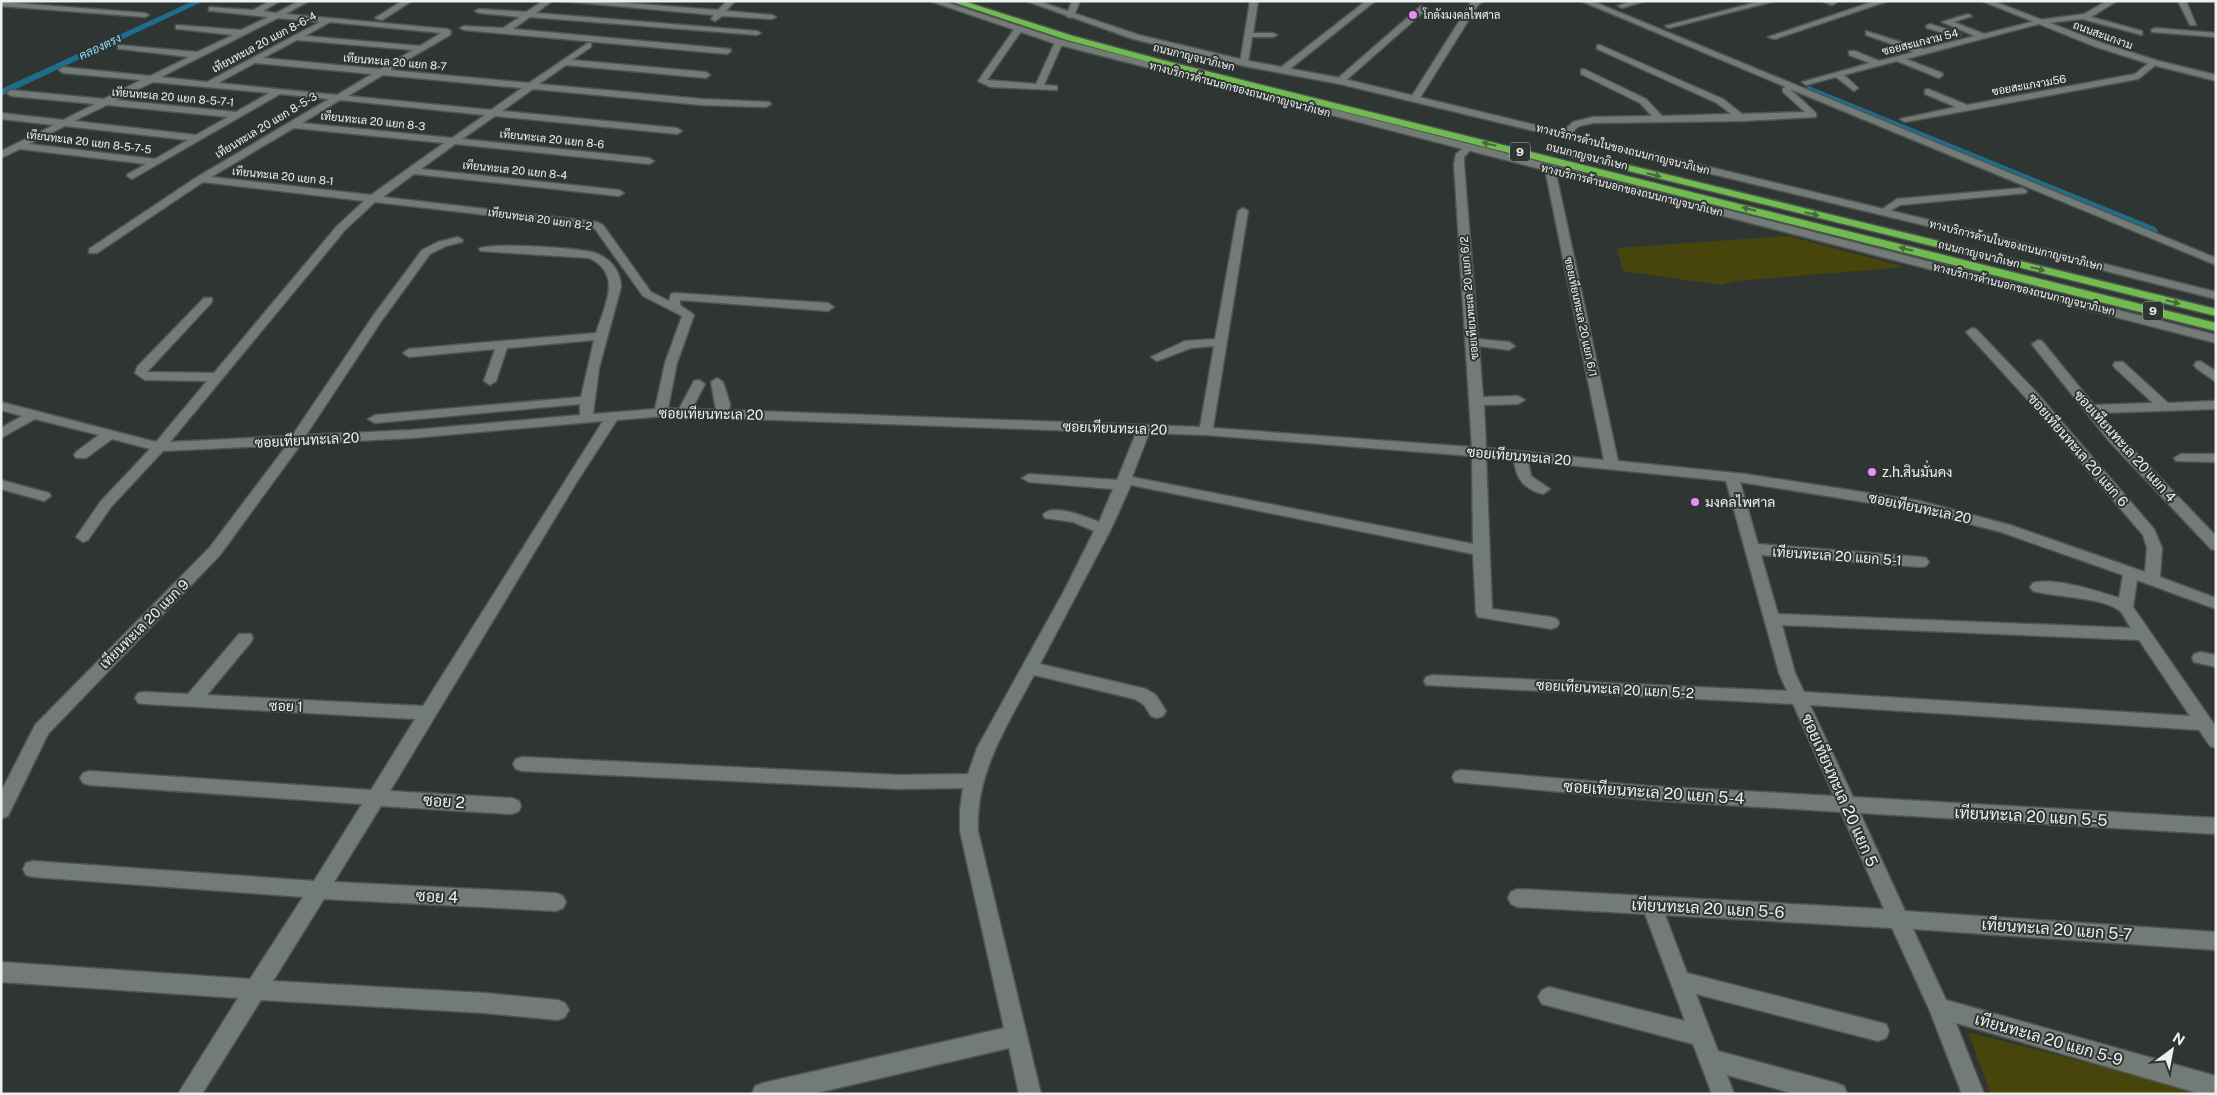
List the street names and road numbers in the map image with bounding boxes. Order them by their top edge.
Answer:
street label: เทียนทะเล 20 แยก 8-6-4 [209,8,318,75]
street label: ถนนสะแกงาม [2072,19,2134,51]
street label: ซอยสะแกงาม 54 [1881,27,1959,57]
street label: ถนนกาญจนาภิเษก [1152,41,1236,74]
street label: เทียนทะเล 20 แยก 8-7 [343,50,448,73]
street label: ทางบริการด้านนอกของถนนกาญจนาภิเษก [1148,58,1332,120]
street label: ซอยสะแกงาม56 [1991,73,2067,97]
street label: เทียนทะเล 20 แยก 8-5-7-1 [111,84,235,108]
street label: เทียนทะเล 20 แยก 8-5-3 [212,88,319,160]
street label: เทียนทะเล 20 แยก 8-3 [320,108,426,132]
street label: ทางบริการด้านในของถนนกาญจนาภิเษก [1535,121,1711,177]
street label: เทียนทะเล 20 แยก 8-5-7-5 [26,126,153,156]
street label: เทียนทะเล 20 แยก 8-6 [499,126,605,150]
street label: ถนนกาญจนาภิเษก [1545,139,1629,173]
road number: 9 [1510,142,1530,162]
street label: เทียนทะเล 20 แยก 8-4 [462,157,568,181]
street label: ทางบริการด้านนอกของถนนกาญจนาภิเษก [1539,161,1725,219]
street label: เทียนทะเล 20 แยก 8-1 [232,163,335,187]
street label: เทียนทะเล 20 แยก 8-2 [487,204,594,232]
street label: ทางบริการด้านในของถนนกาญจนาภิเษก [1928,217,2104,273]
street label: ซอยเทียนทะเล 20 แยก 6/2 [1456,235,1480,360]
street label: ถนนกาญจนาภิเษก [1937,237,2021,271]
street label: ซอยเทียนทะเล 20 แยก 6/1 [1562,256,1601,378]
street label: ทางบริการด้านนอกของถนนกาญจนาภิเษก [1931,260,2117,318]
road number: 9 [2143,302,2163,321]
street label: ซอยเทียนทะเล 20 แยก 4 [2071,386,2180,505]
street label: ซอยเทียนทะเล 20 แยก 6 [2025,390,2132,510]
street label: ซอยเทียนทะเล 20 [658,404,764,423]
street label: ซอยเทียนทะเล 20 [1062,417,1168,438]
street label: ซอยเทียนทะเล 20 [254,428,360,451]
street label: ซอยเทียนทะเล 20 [1466,442,1572,469]
street label: ซอยเทียนทะเล 20 [1867,488,1973,527]
street label: เทียนทะเล 20 แยก 5-1 [1772,542,1902,569]
street label: เทียนทะเล 20 แยก 9 [95,575,192,672]
street label: ซอยเทียนทะเล 20 แยก 5-2 [1536,676,1695,701]
street label: ซอย 1 [269,697,303,715]
street label: ซอยเทียนทะเล 20 แยก 5 [1797,710,1884,870]
street label: ซอยเทียนทะเล 20 แยก 5-4 [1563,775,1745,808]
street label: ซอย 2 [422,791,465,812]
street label: เทียนทะเล 20 แยก 5-5 [1954,801,2108,830]
street label: ซอย 4 [415,886,459,907]
street label: เทียนทะเล 20 แยก 5-6 [1631,893,1785,922]
street label: เทียนทะเล 20 แยก 5-7 [1981,913,2133,944]
street label: เทียนทะเล 20 แยก 5-9 [1973,1007,2126,1070]

